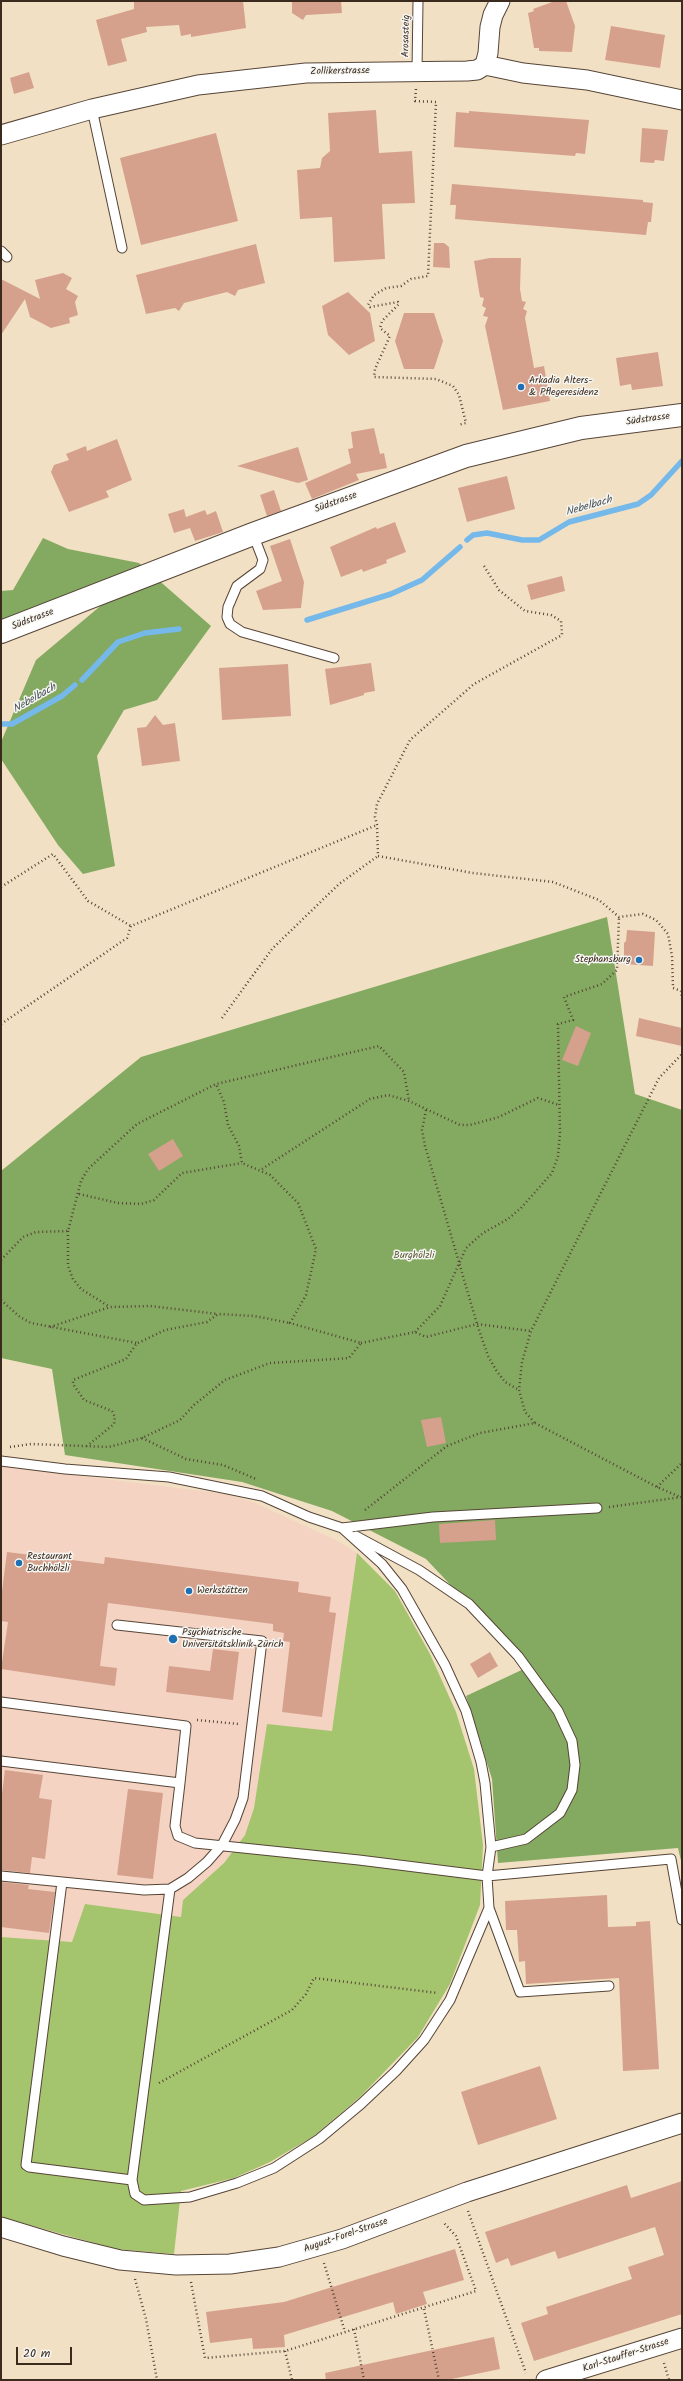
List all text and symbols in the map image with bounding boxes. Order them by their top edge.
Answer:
street label: Arosasteig [401,15,413,57]
street label: Zollikerstrasse [310,65,370,79]
place label: Arkadia Alters- & Pflegeresidenz [529,375,598,398]
marker: Arkadia Alters- & Pflegeresidenz [516,382,526,392]
street label: Südstrasse [625,411,671,429]
street label: Südstrasse [313,490,359,516]
water label: Nebelbach [564,494,614,520]
street label: Südstrasse [10,606,56,634]
water label: Nebelbach [11,681,59,717]
place label: Stephansburg [575,954,631,966]
marker: Stephansburg [634,955,644,965]
park label: Burghölzli [394,1250,434,1262]
place label: Restaurant Buchhölzli [27,1551,72,1574]
marker: Restaurant Buchhölzli [14,1558,24,1568]
place label: Werkstätten [197,1585,248,1597]
marker: Werkstätten [184,1586,194,1596]
place label: Psychiatrische Universitätsklinik Zürich [182,1627,283,1650]
marker: Psychiatrische Universitätsklinik Zürich [167,1633,179,1645]
street label: August-Forel-Strasse [302,2216,390,2256]
street label: Karl-Stauffer-Strasse [581,2336,671,2376]
scale bar [18,2339,74,2365]
text: 20 m [23,2344,50,2363]

